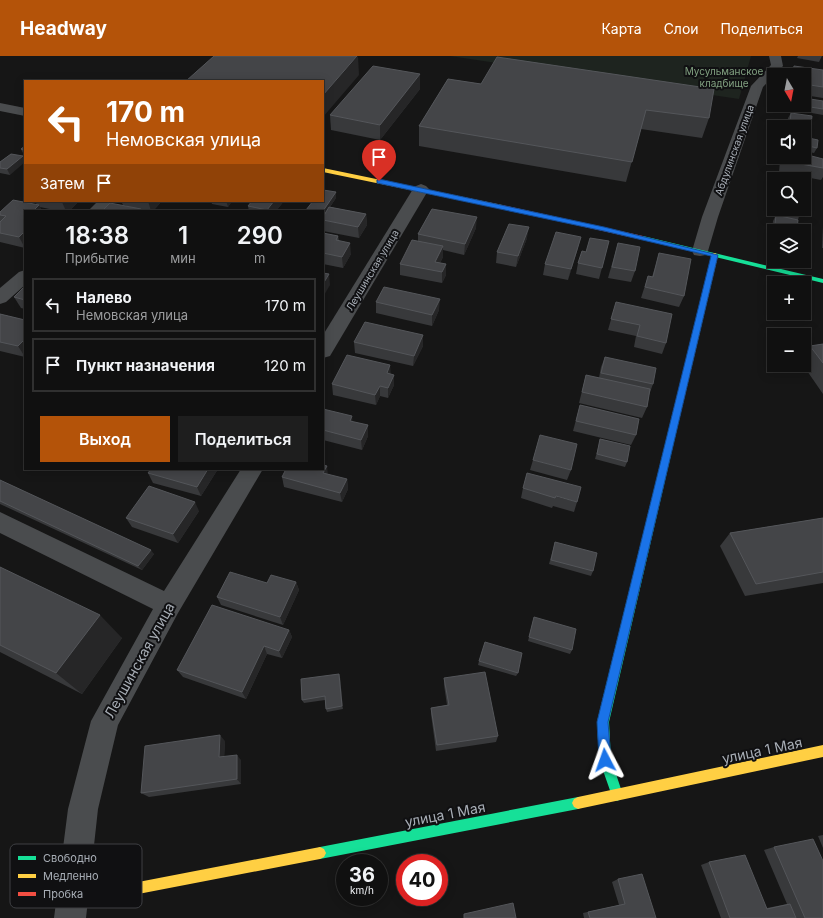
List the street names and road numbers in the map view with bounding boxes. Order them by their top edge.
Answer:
street label: Абдулинская улица [712,103,756,197]
street label: Леушинская улица [343,227,401,313]
street label: Леушинская улица [100,599,178,721]
street label: улица 1 Мая [720,733,804,767]
street label: улица 1 Мая [403,798,487,830]

